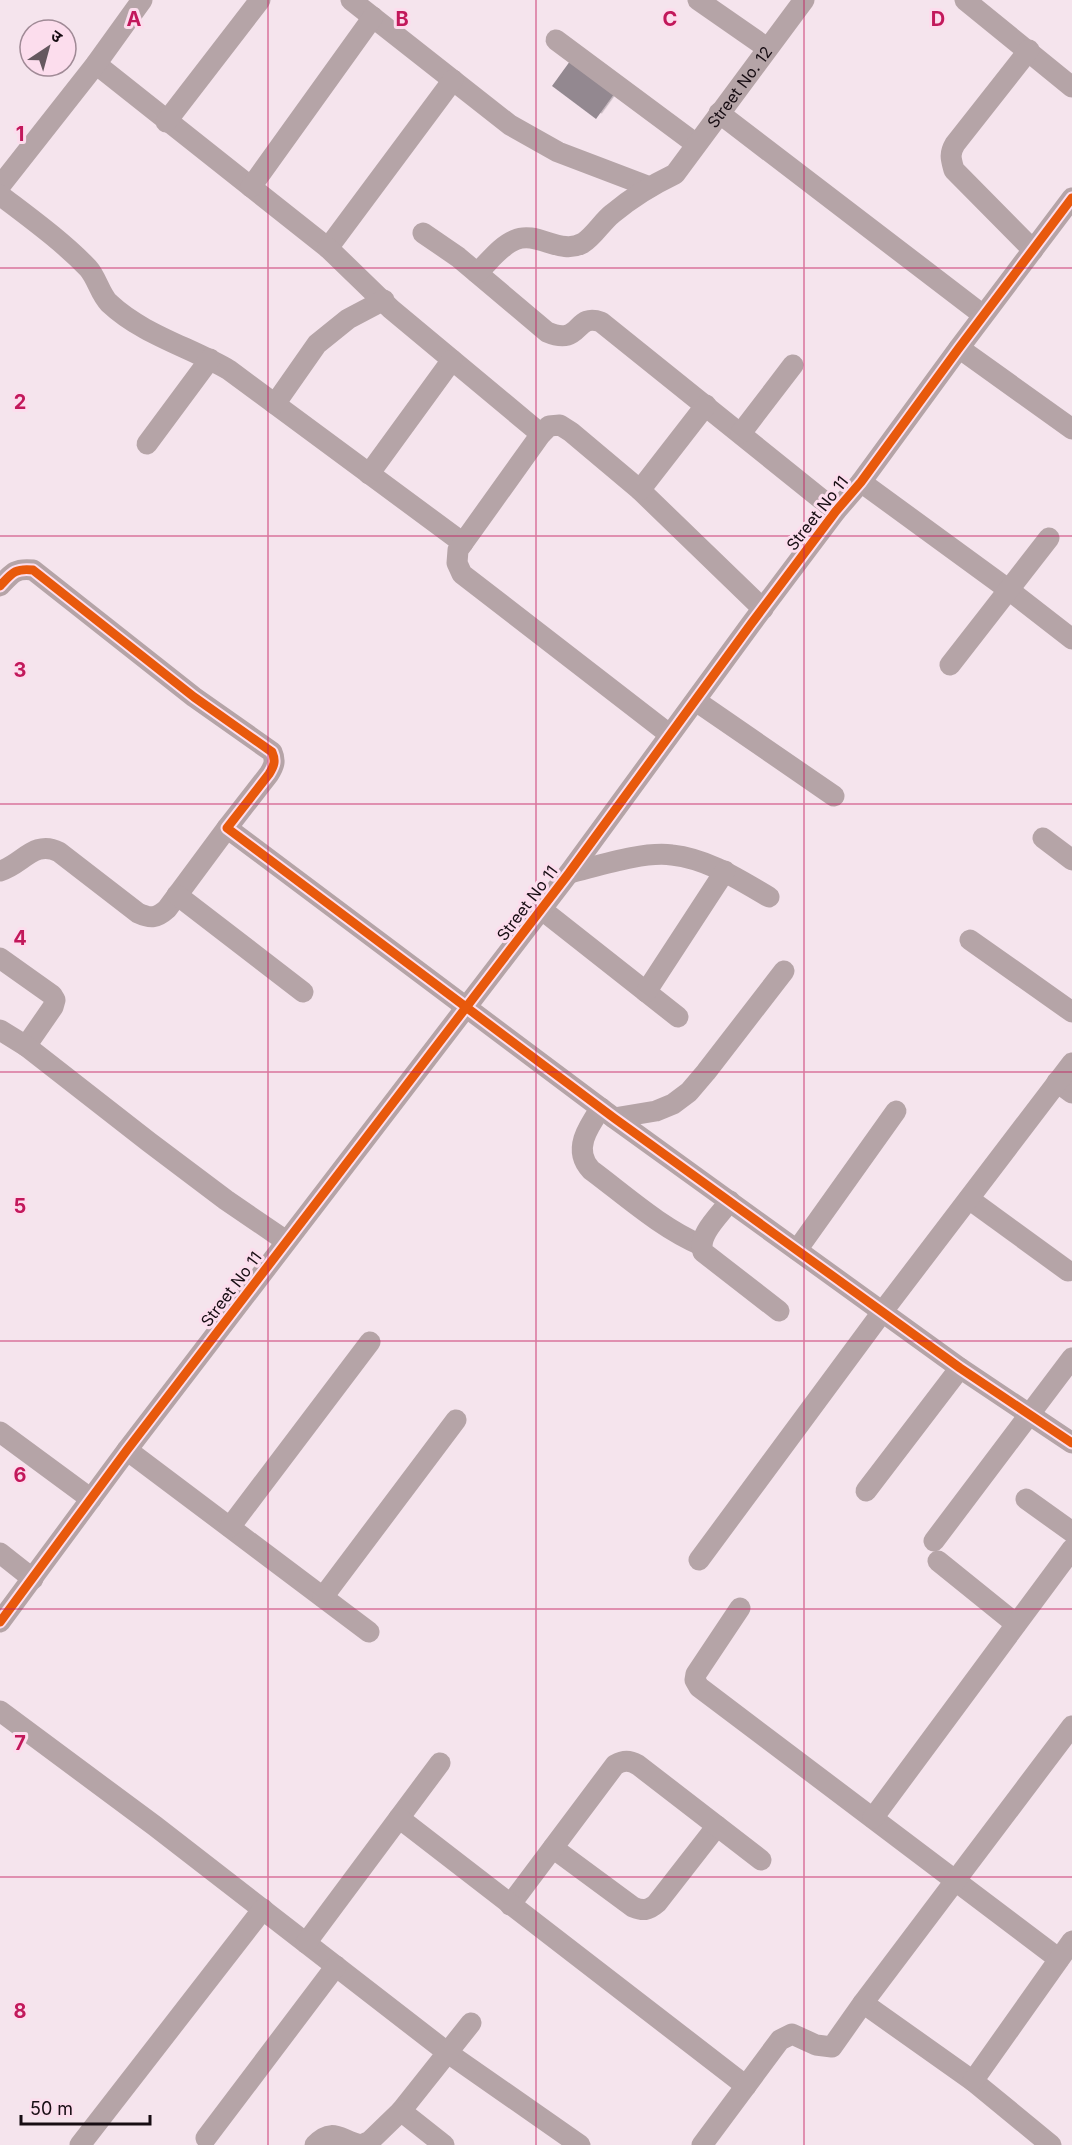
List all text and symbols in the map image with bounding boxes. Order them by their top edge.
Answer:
text: A [127,7,142,31]
text: B [395,7,409,31]
text: C [663,7,677,31]
text: D [931,7,945,31]
north arrow [18,18,78,78]
text: उ [47,25,67,47]
street label: Street No. 12 [703,42,776,132]
text: 1 [16,122,24,146]
text: 2 [14,390,26,414]
street label: Street No 11 [782,472,852,554]
text: 3 [14,658,26,682]
street label: Street No 11 [492,862,562,944]
text: 4 [13,926,27,950]
text: 5 [14,1194,26,1218]
street label: Street No 11 [196,1248,266,1330]
text: 6 [14,1463,27,1487]
text: 7 [14,1731,26,1755]
text: 8 [13,1999,27,2023]
scale bar [21,2088,150,2126]
text: 50 m [30,2098,73,2119]

